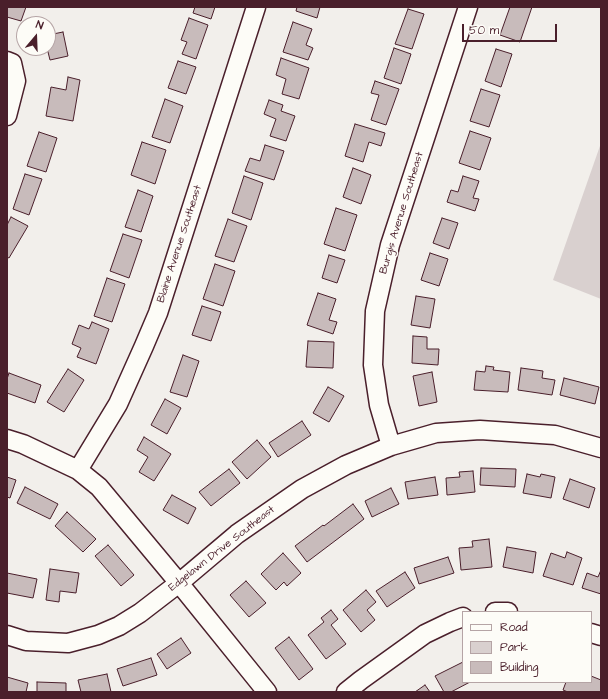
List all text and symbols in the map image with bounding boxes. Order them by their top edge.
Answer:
north arrow [16,16,56,56]
scale bar [464,16,559,42]
text: N [34,17,45,33]
text: 50 m [469,22,499,39]
street label: Burgis Avenue Southeast [377,150,427,276]
street label: Blaine Avenue Southeast [155,183,205,305]
street label: Edgelawn Drive Southeast [166,503,278,595]
legend [462,611,592,683]
text: Road [500,619,528,636]
text: Park [500,639,528,656]
text: Building [500,659,538,676]

